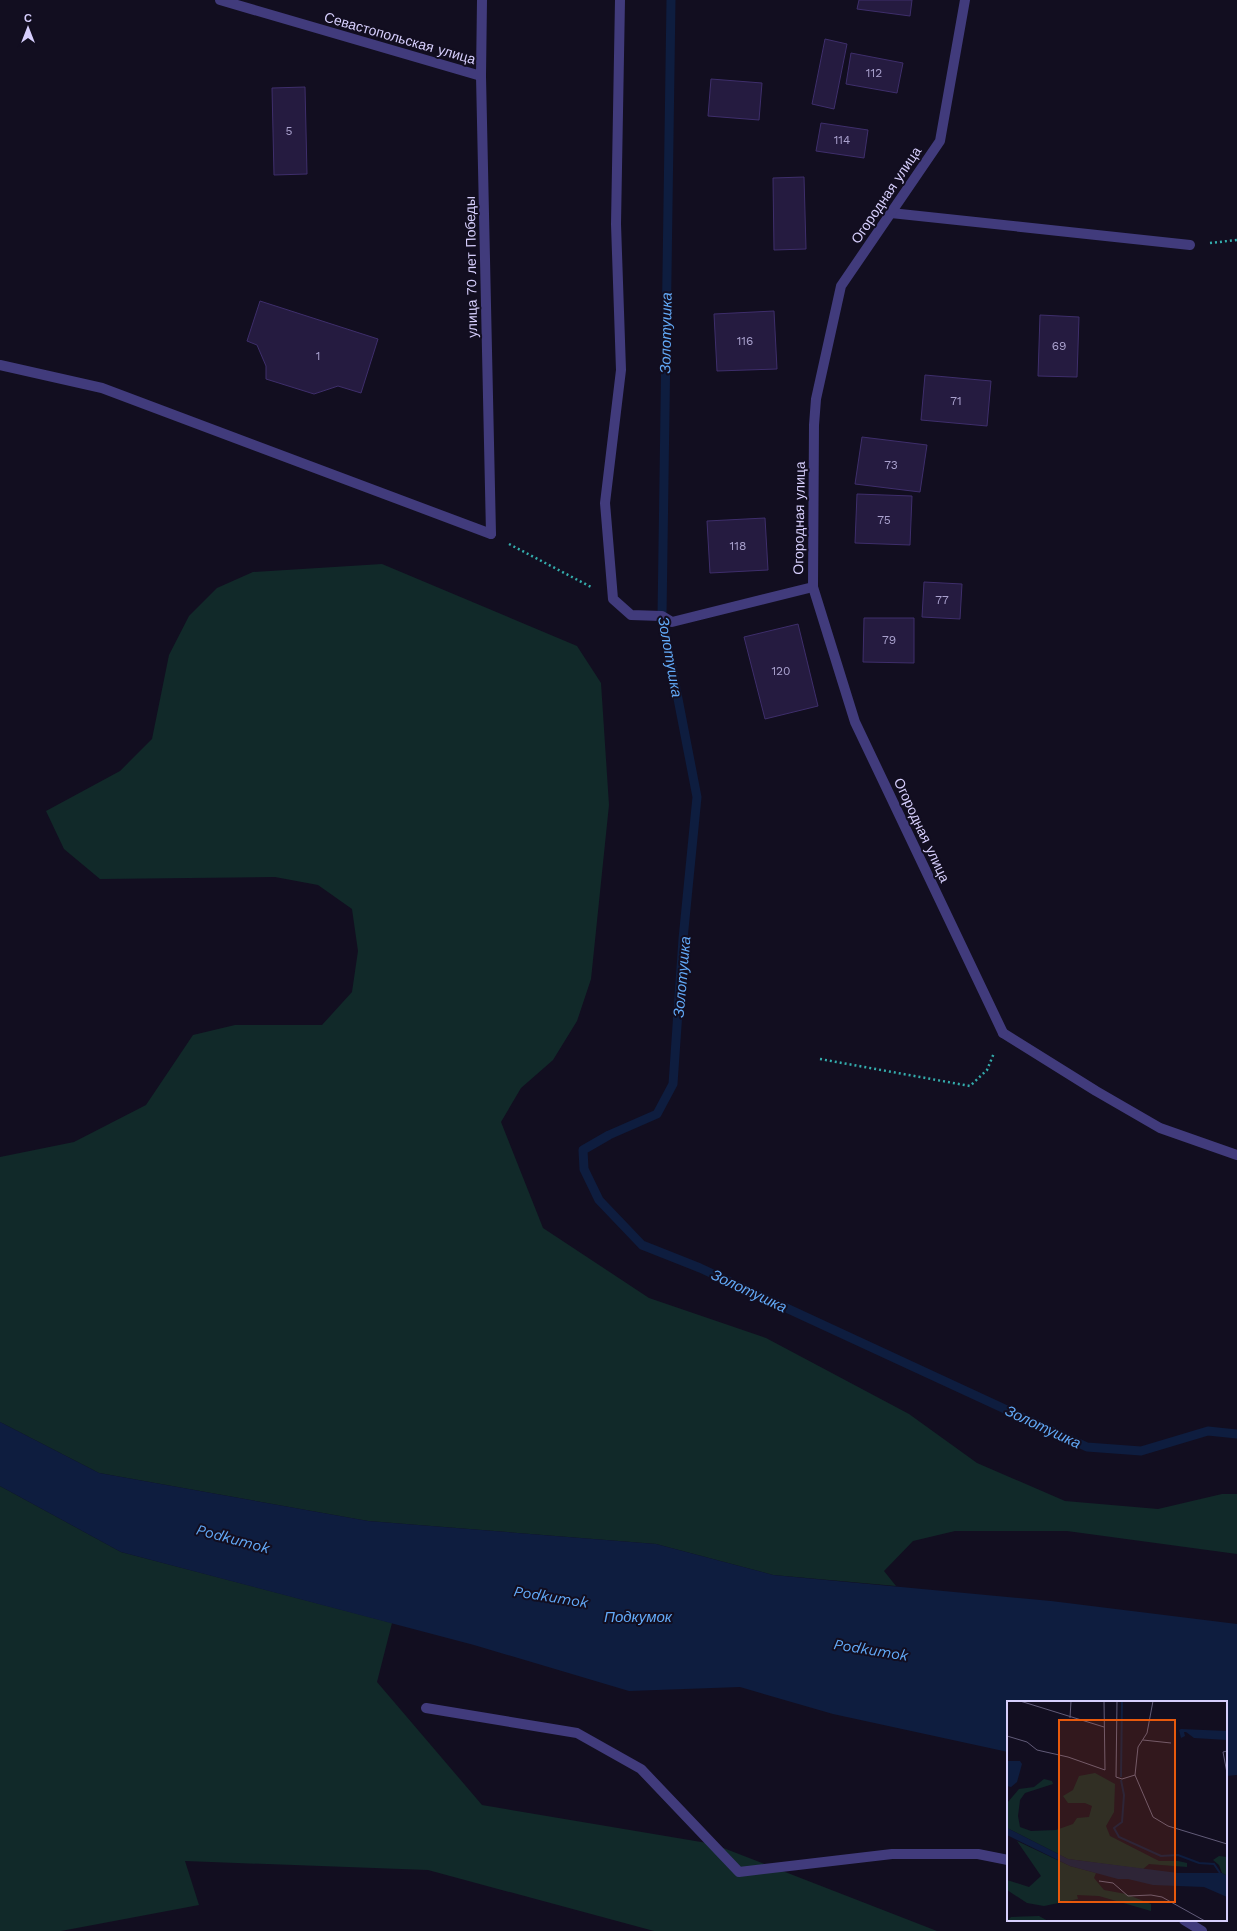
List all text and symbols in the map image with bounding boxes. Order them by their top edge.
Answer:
north arrow [8,8,48,48]
street label: Севастопольская улица [323,9,478,67]
text: С [24,12,32,25]
house number: 112 [866,66,882,80]
house number: 5 [286,124,293,138]
house number: 114 [834,133,850,147]
street label: Огородная улица [848,143,924,246]
street label: улица 70 лет Победы [462,196,480,338]
water label: Золотушка [656,292,676,374]
house number: 116 [737,334,753,348]
house number: 69 [1052,339,1066,353]
house number: 1 [316,349,320,363]
house number: 71 [950,394,962,408]
house number: 73 [884,458,898,472]
street label: Огородная улица [790,461,808,575]
house number: 75 [877,513,891,527]
house number: 118 [730,539,746,553]
house number: 77 [935,593,949,607]
water label: Золотушка [654,615,686,699]
house number: 79 [882,633,896,647]
house number: 120 [771,664,791,678]
street label: Огородная улица [891,775,953,885]
water label: Золотушка [669,936,695,1018]
water label: Золотушка [708,1266,790,1316]
water label: Золотушка [1002,1402,1084,1452]
water label: Podkumok [194,1521,272,1558]
water label: Podkumok [512,1582,590,1612]
water label: Подкумок [604,1608,673,1626]
water label: Podkumok [832,1635,910,1665]
inset map [1007,1701,1227,1921]

